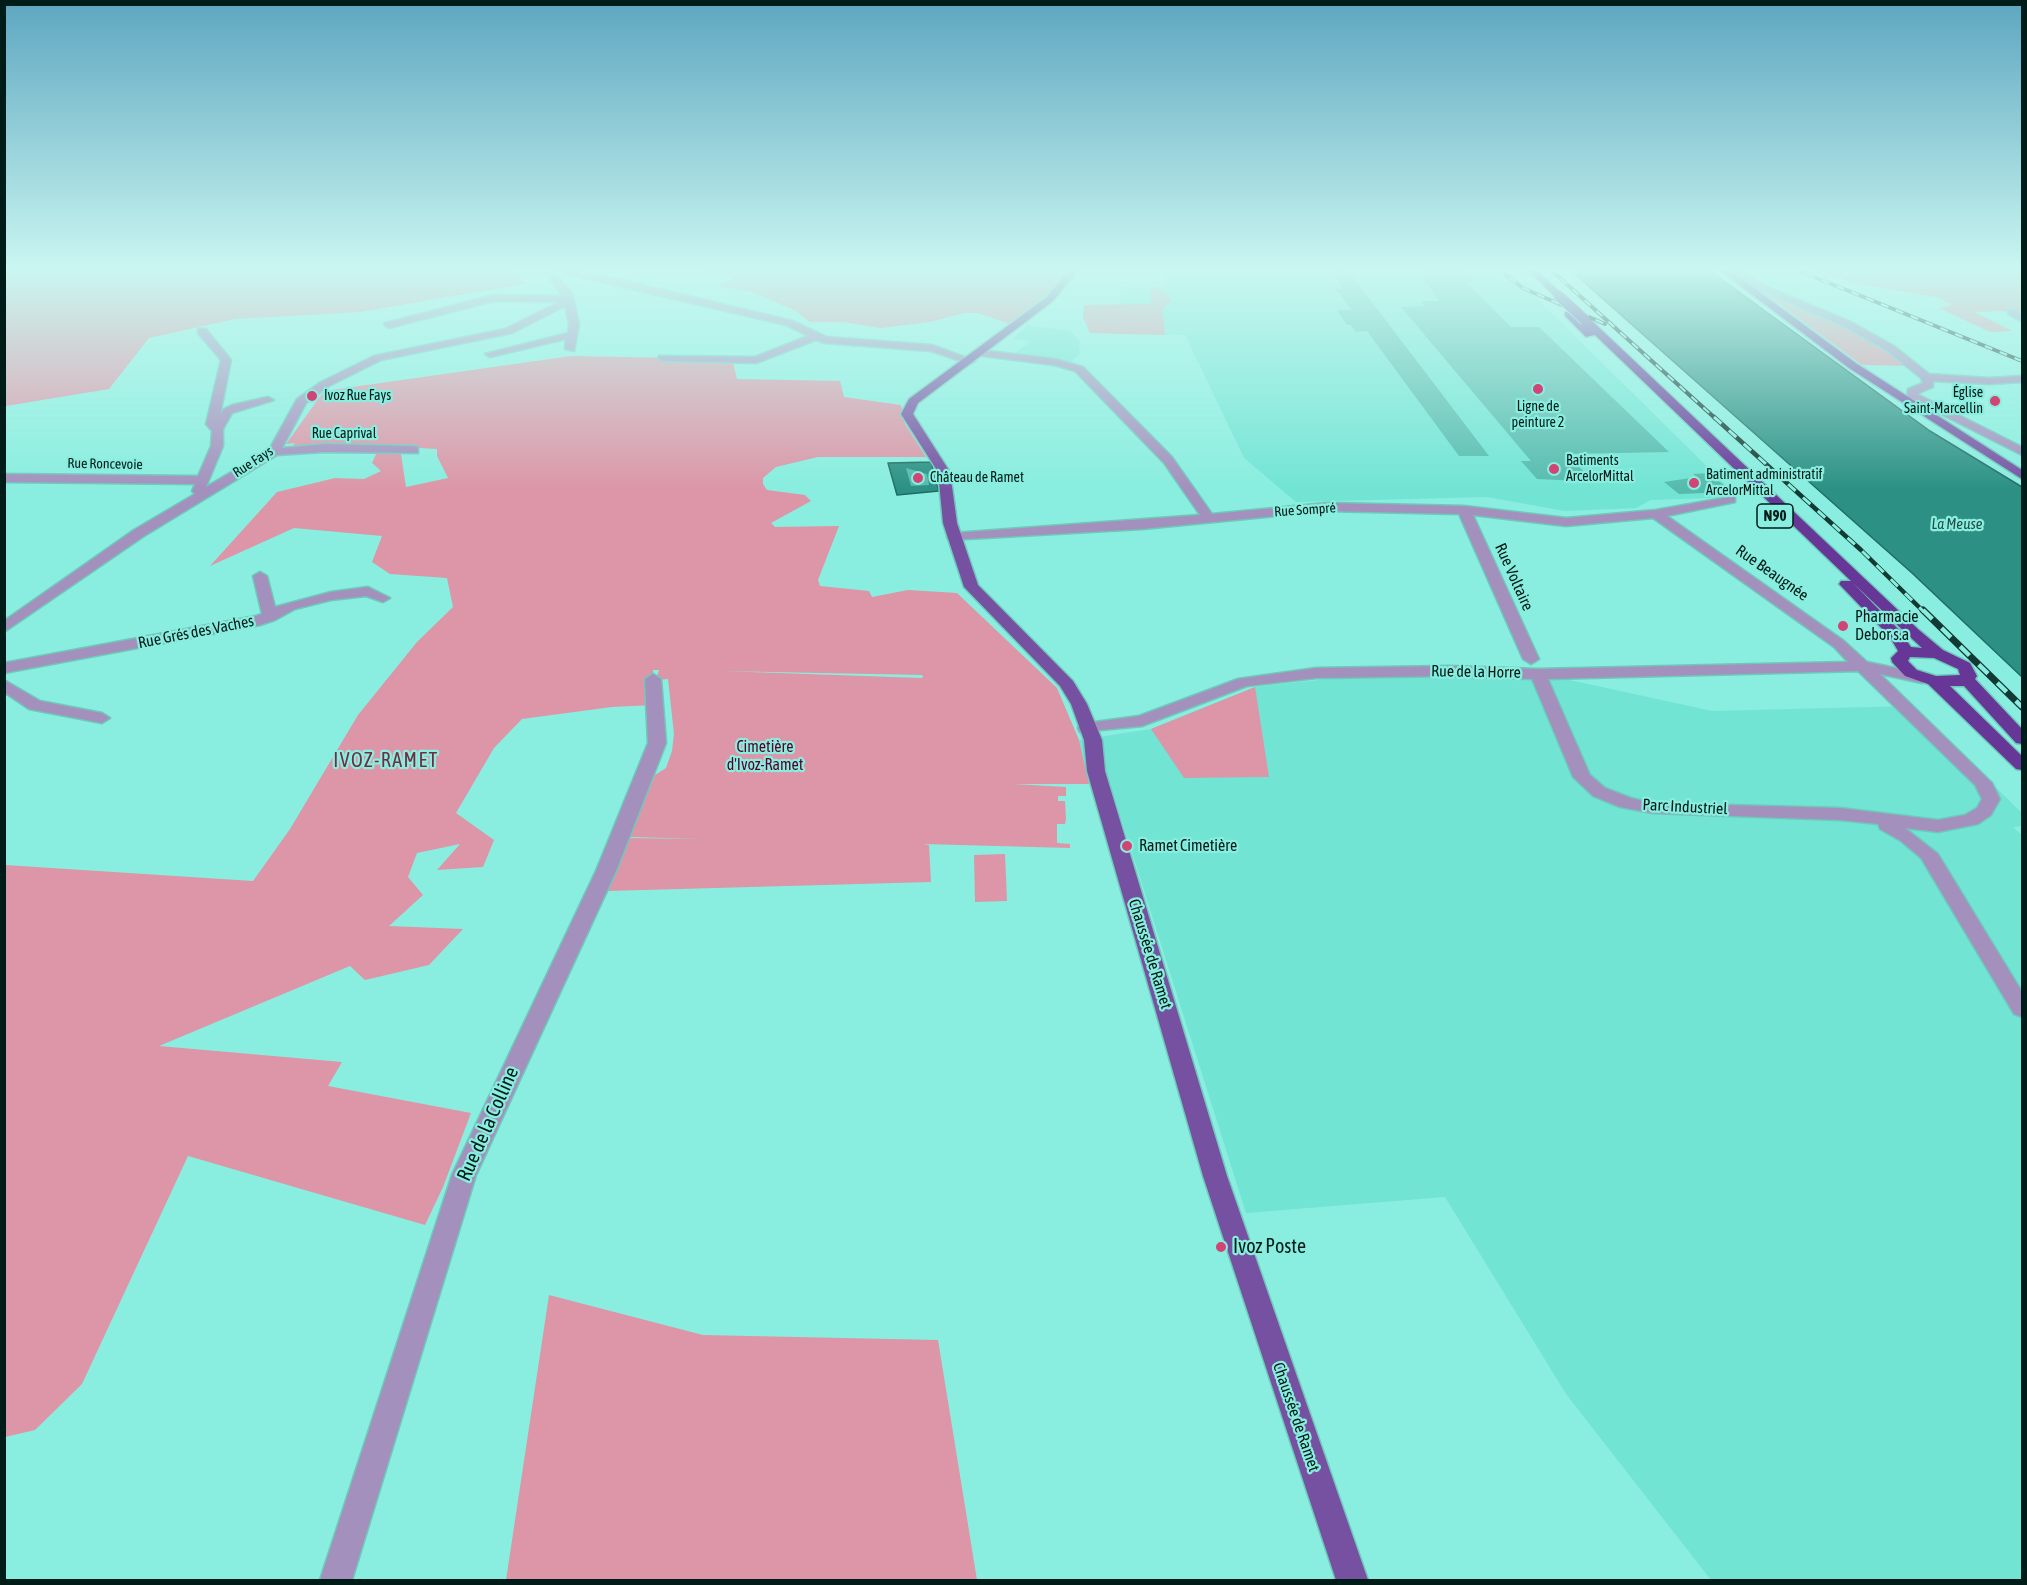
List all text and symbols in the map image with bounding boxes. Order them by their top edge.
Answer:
marker: Ligne de peinture 2 [1531,382,1545,396]
place label: Église Saint-Marcellin [1904,385,1983,418]
place label: Ivoz Rue Fays [324,388,391,404]
marker: Ivoz Rue Fays [305,389,319,403]
marker: Église Saint-Marcellin [1988,394,2002,408]
place label: Ligne de peinture 2 [1512,399,1564,431]
street label: Rue Caprival [312,426,376,442]
street label: Rue Fays [230,443,276,481]
place label: Batiments ArcelorMittal [1566,453,1634,485]
street label: Rue Roncevoie [67,455,143,473]
marker: Batiments ArcelorMittal [1547,462,1561,476]
place label: Batiment administratif ArcelorMittal [1706,467,1822,500]
place label: Château de Ramet [930,470,1024,486]
marker: Château de Ramet [911,471,925,485]
marker: Batiment administratif ArcelorMittal [1687,476,1701,490]
street label: Rue Sompré [1274,499,1336,521]
road number: N90 [1757,504,1793,528]
water label: La Meuse [1931,515,1983,533]
street label: Rue Voltaire [1491,540,1537,614]
street label: Rue Beaugnée [1732,541,1812,605]
place label: Pharmacie Debor s.a [1855,607,1919,645]
street label: Rue Grés des Vaches [136,611,256,653]
marker: Pharmacie Debor s.a [1836,619,1850,633]
street label: Rue de la Horre [1431,662,1521,682]
park label: Cimetière d'Ivoz-Ramet [727,737,803,775]
district label: IVOZ-RAMET [333,749,439,773]
street label: Parc Industriel [1642,795,1728,819]
place label: Ramet Cimetière [1139,836,1237,856]
marker: Ramet Cimetière [1120,839,1134,853]
street label: Chaussée de Ramet [1124,897,1176,1011]
street label: Rue de la Colline [452,1063,524,1185]
place label: Ivoz Poste [1233,1235,1306,1259]
marker: Ivoz Poste [1214,1240,1228,1254]
street label: Chaussée de Ramet [1268,1360,1324,1474]

